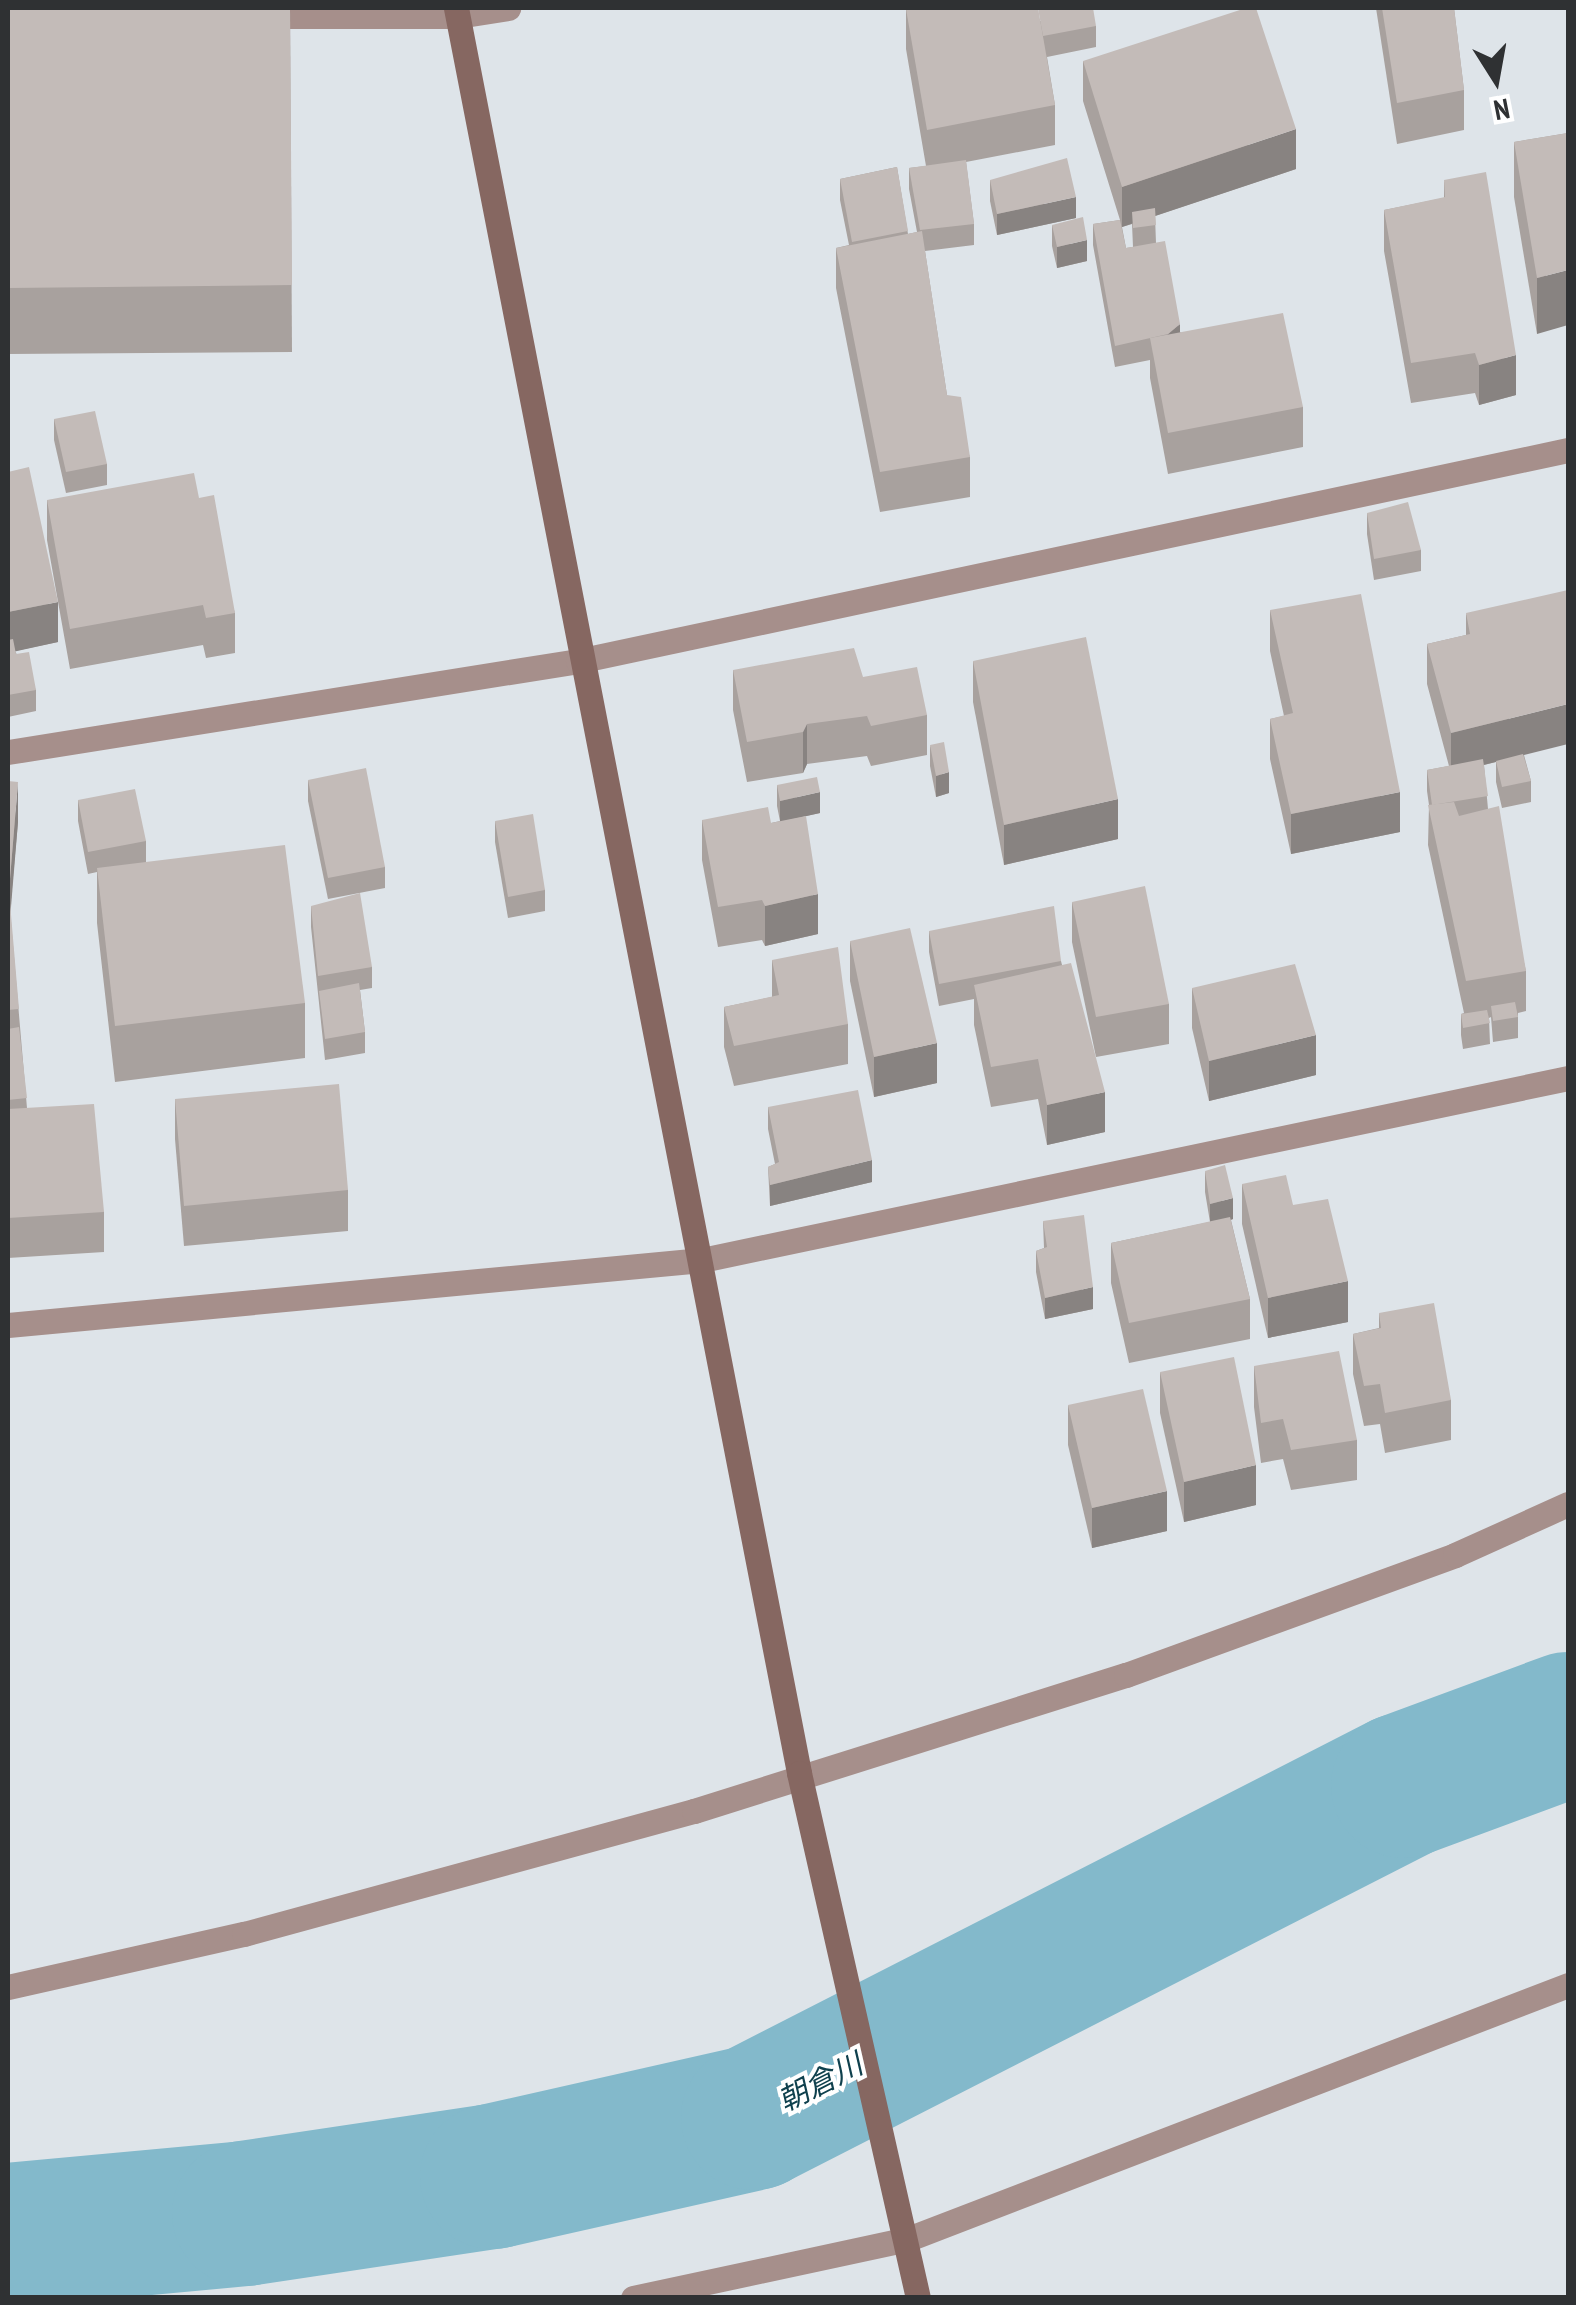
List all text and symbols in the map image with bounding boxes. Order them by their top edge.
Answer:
north arrow [1446,30,1546,130]
text: N [1491,90,1513,130]
water label: 朝倉川 [772,2046,868,2118]

